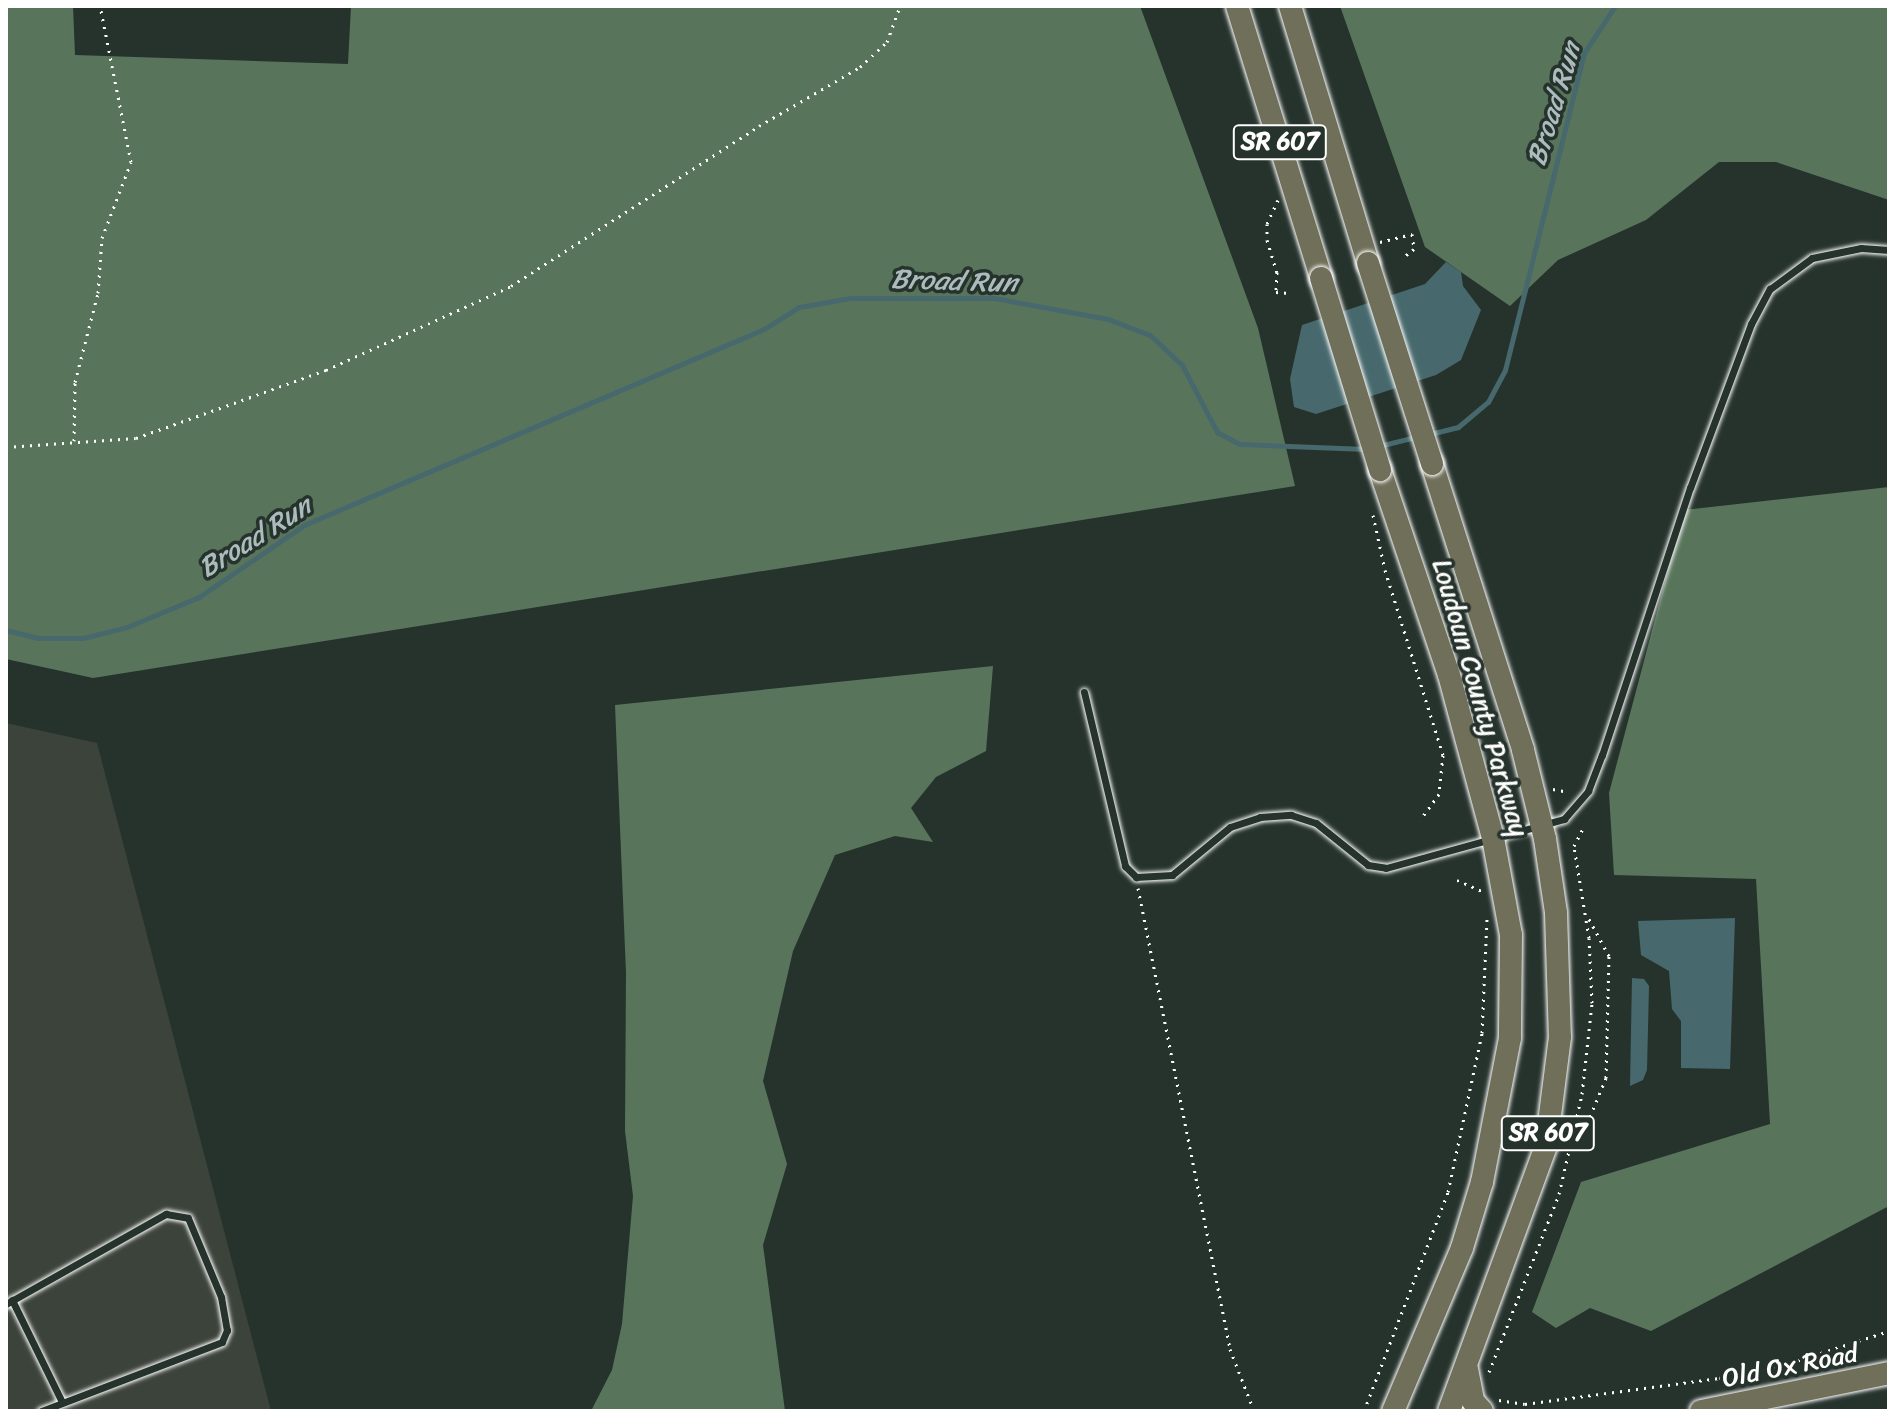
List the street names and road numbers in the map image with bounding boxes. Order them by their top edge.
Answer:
road number: SR 607 [1232,122,1328,162]
street label: Loudoun County Parkway [1425,556,1535,840]
road number: SR 607 [1500,1113,1596,1153]
street label: Old Ox Road [1720,1338,1860,1394]

